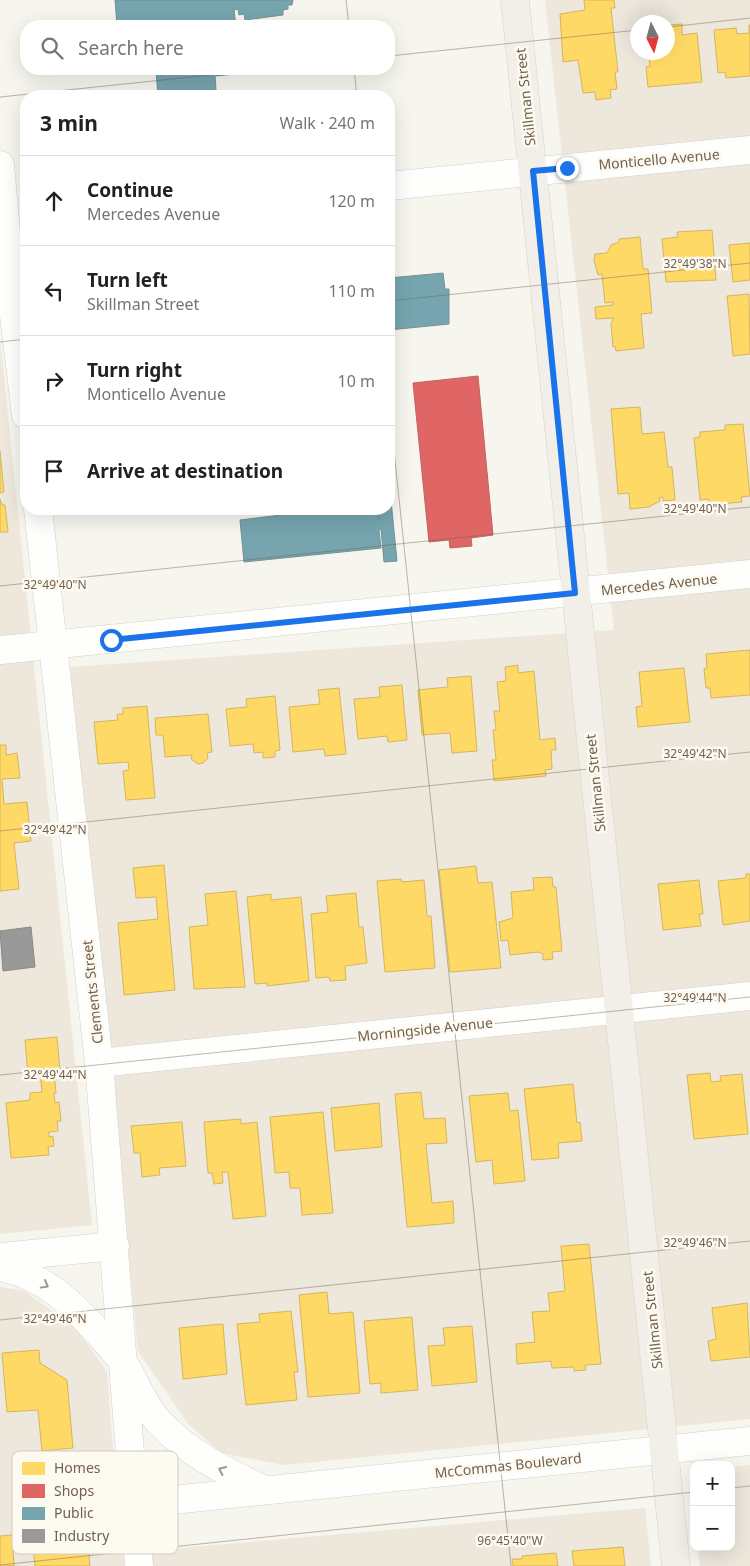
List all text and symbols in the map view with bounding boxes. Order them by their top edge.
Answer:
north arrow [630,15,675,60]
search box [20,20,395,75]
icon: search [38,34,66,62]
text: Search here [78,35,184,61]
street label: Skillman Street [510,47,540,147]
text: 3 min [40,109,98,137]
text: Walk · 240 m [280,112,375,134]
street label: Monticello Avenue [598,144,720,174]
route end [556,157,579,180]
text: Continue [87,177,173,203]
icon: ahead [40,187,68,215]
text: 120 m [328,190,375,212]
text: Mercedes Avenue [87,203,220,225]
text: 32°49'38"N [663,255,727,272]
text: Turn left [87,267,168,293]
icon: left [40,277,68,305]
text: 110 m [328,280,375,302]
text: Skillman Street [87,293,199,315]
text: Turn right [87,357,182,383]
icon: right [40,367,68,395]
text: 10 m [338,370,375,392]
text: Monticello Avenue [87,383,226,405]
icon: arrive [40,457,68,485]
text: Arrive at destination [87,458,283,484]
text: 32°49'40"N [663,500,727,517]
street label: Mercedes Avenue [600,568,718,600]
text: 32°49'40"N [23,576,87,593]
route start [100,629,123,652]
street label: Skillman Street [580,733,610,833]
text: 32°49'42"N [663,745,727,762]
text: 32°49'42"N [23,821,87,838]
street label: Clements Street [77,939,107,1045]
text: 32°49'44"N [663,989,727,1006]
street label: Morningside Avenue [356,1012,494,1046]
text: 32°49'44"N [23,1066,87,1083]
text: 32°49'46"N [663,1234,727,1251]
street label: Skillman Street [637,1270,667,1370]
one-way arrow [40,1278,49,1288]
text: 32°49'46"N [23,1310,87,1327]
street label: McCommas Boulevard [434,1448,582,1482]
legend [12,1451,178,1554]
text: Homes [54,1458,101,1477]
map controls [690,1461,735,1551]
button: + [690,1461,735,1506]
one-way arrow [218,1466,227,1476]
text: Shops [54,1481,94,1500]
text: Public [54,1503,94,1522]
button: − [690,1506,735,1551]
text: Industry [54,1526,110,1545]
text: 96°45'40"W [477,1532,543,1549]

